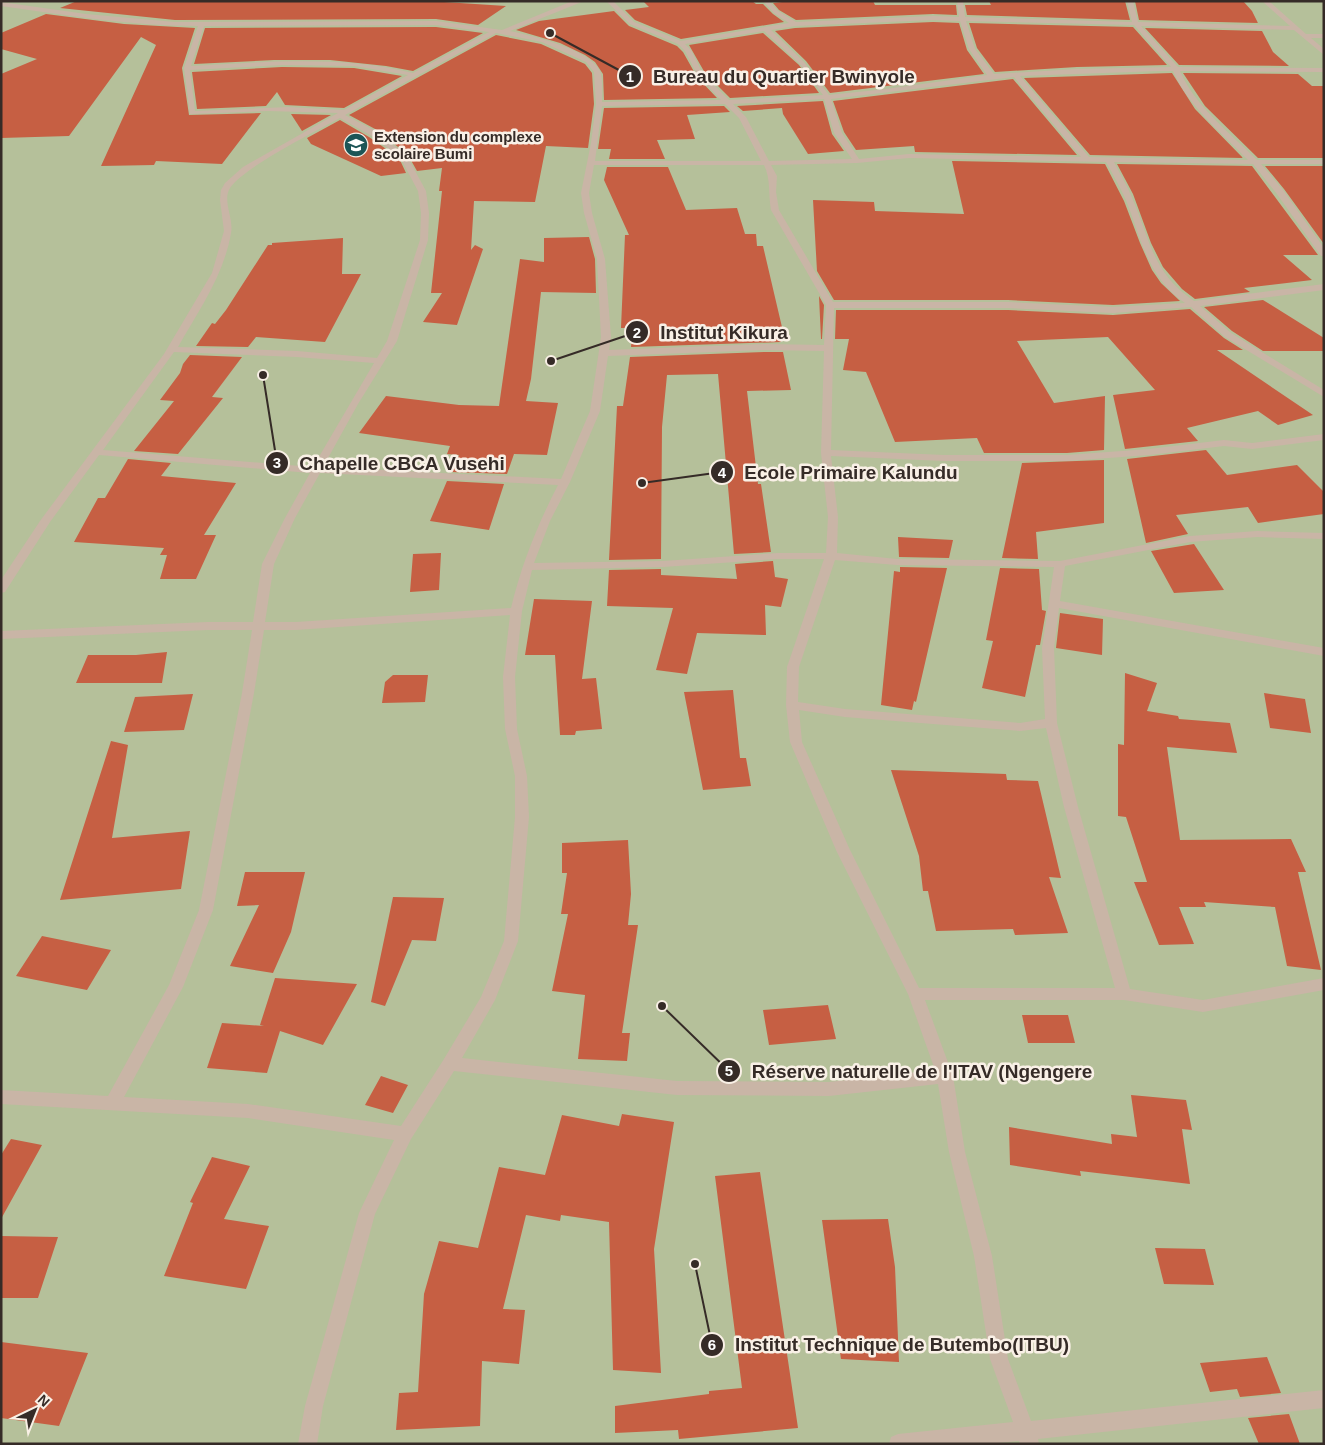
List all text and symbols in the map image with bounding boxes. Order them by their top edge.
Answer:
callout: Bureau du Quartier Bwinyole [618,59,925,93]
text: Bureau du Quartier Bwinyole [653,66,915,87]
text: 1 [626,68,634,85]
place label: Extension du complexe scolaire Bumi [374,128,542,162]
school or university icon: Extension du complexe scolaire Bumi [343,132,369,158]
callout: Institut Kikura [625,315,798,349]
text: Institut Kikura [660,322,788,343]
text: 2 [633,324,641,341]
callout: Chapelle CBCA Vusehi [264,446,515,480]
text: Chapelle CBCA Vusehi [299,453,505,474]
text: 3 [273,454,281,471]
callout: Ecole Primaire Kalundu [710,455,968,489]
text: Ecole Primaire Kalundu [744,462,958,483]
text: 4 [718,464,727,481]
callout: Réserve naturelle de l'ITAV (Ngengere [717,1054,1102,1088]
text: Réserve naturelle de l'ITAV (Ngengere [752,1061,1092,1082]
text: 5 [725,1062,733,1079]
callout: Institut Technique de Butembo(ITBU) [700,1328,1079,1362]
text: Institut Technique de Butembo(ITBU) [735,1334,1069,1355]
text: 6 [708,1336,716,1353]
north arrow [10,1385,60,1435]
text: N [35,1391,53,1410]

